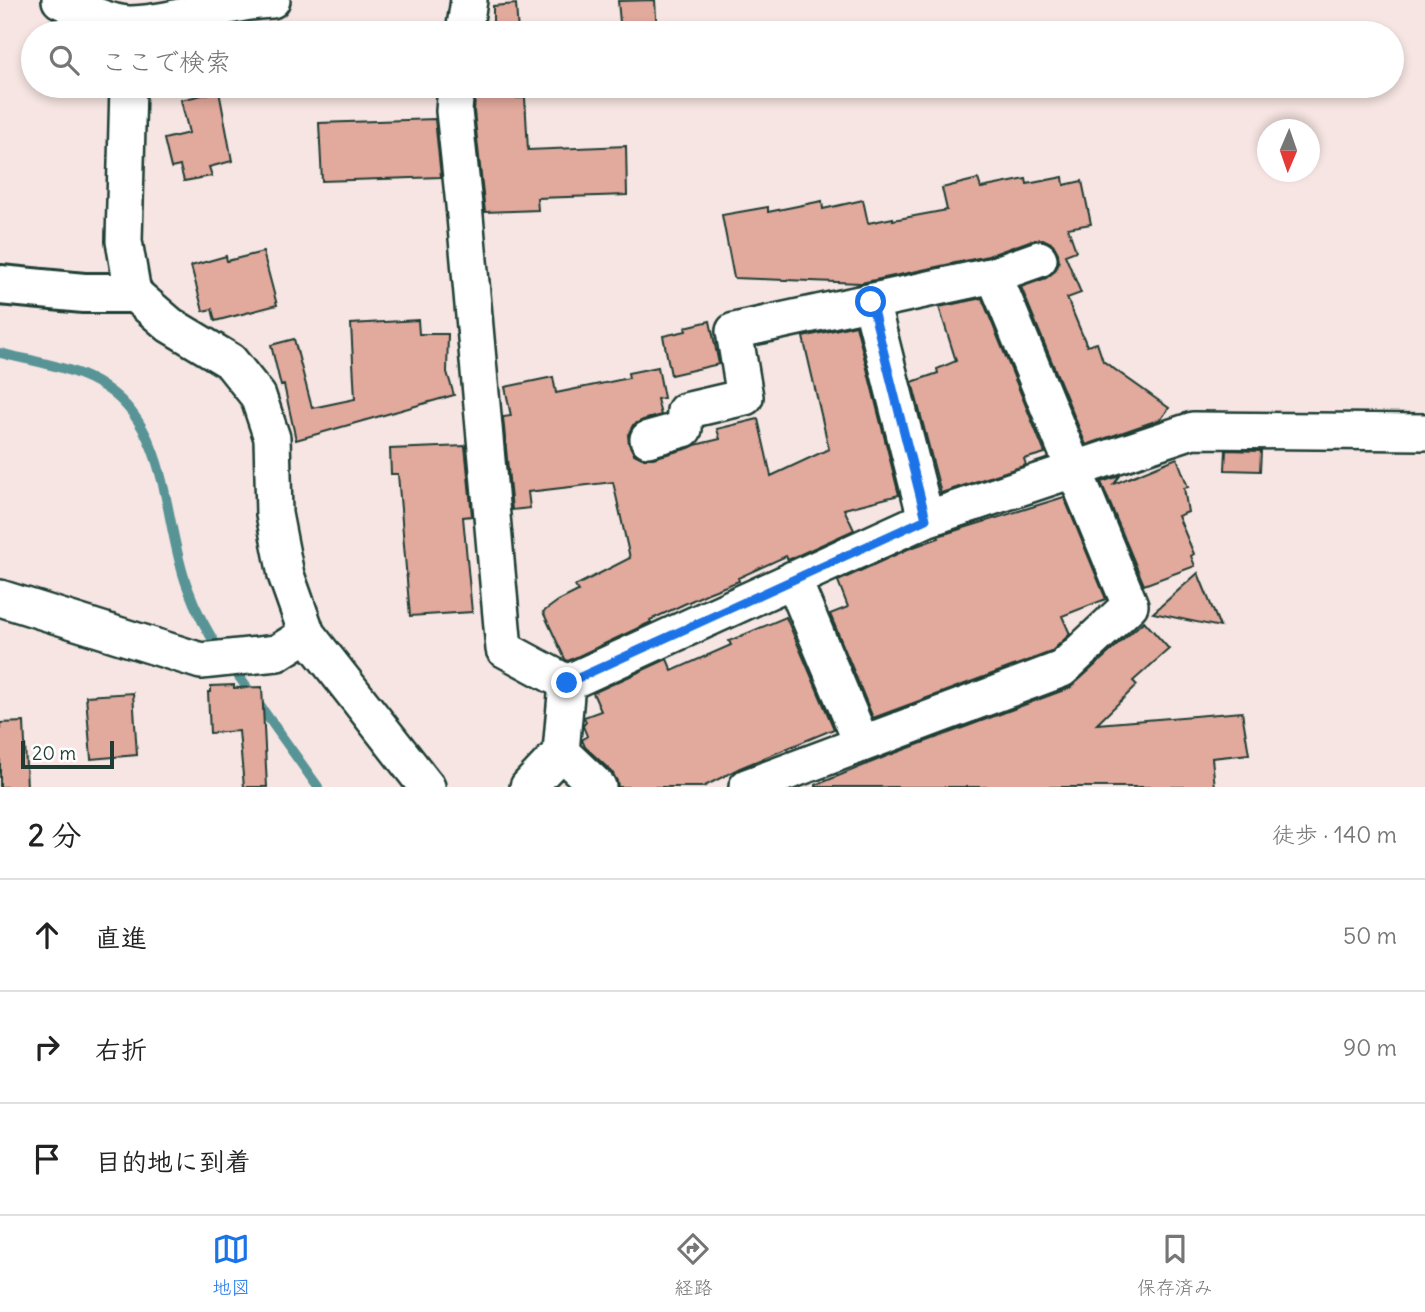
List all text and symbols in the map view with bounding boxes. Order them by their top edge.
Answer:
search box [21,21,1404,98]
icon: search [45,41,83,79]
text: ここで検索 [101,45,231,78]
north arrow [1257,119,1320,182]
route start [855,286,886,317]
route end [551,667,582,698]
scale bar [21,738,114,770]
text: 20 m [32,741,76,765]
text: 2 分 [28,816,82,854]
text: 徒歩 · 140 m [1272,820,1397,849]
icon: ahead [28,916,66,954]
text: 直進 [95,921,147,954]
text: 50 m [1343,921,1397,950]
icon: right [28,1028,66,1066]
text: 右折 [95,1033,147,1066]
text: 90 m [1343,1033,1397,1062]
icon: arrive [28,1140,66,1178]
text: 目的地に到着 [95,1145,251,1178]
tab: 地図 [212,1230,250,1299]
tab: 経路 [674,1230,713,1299]
tab: 保存済み [1137,1230,1213,1299]

